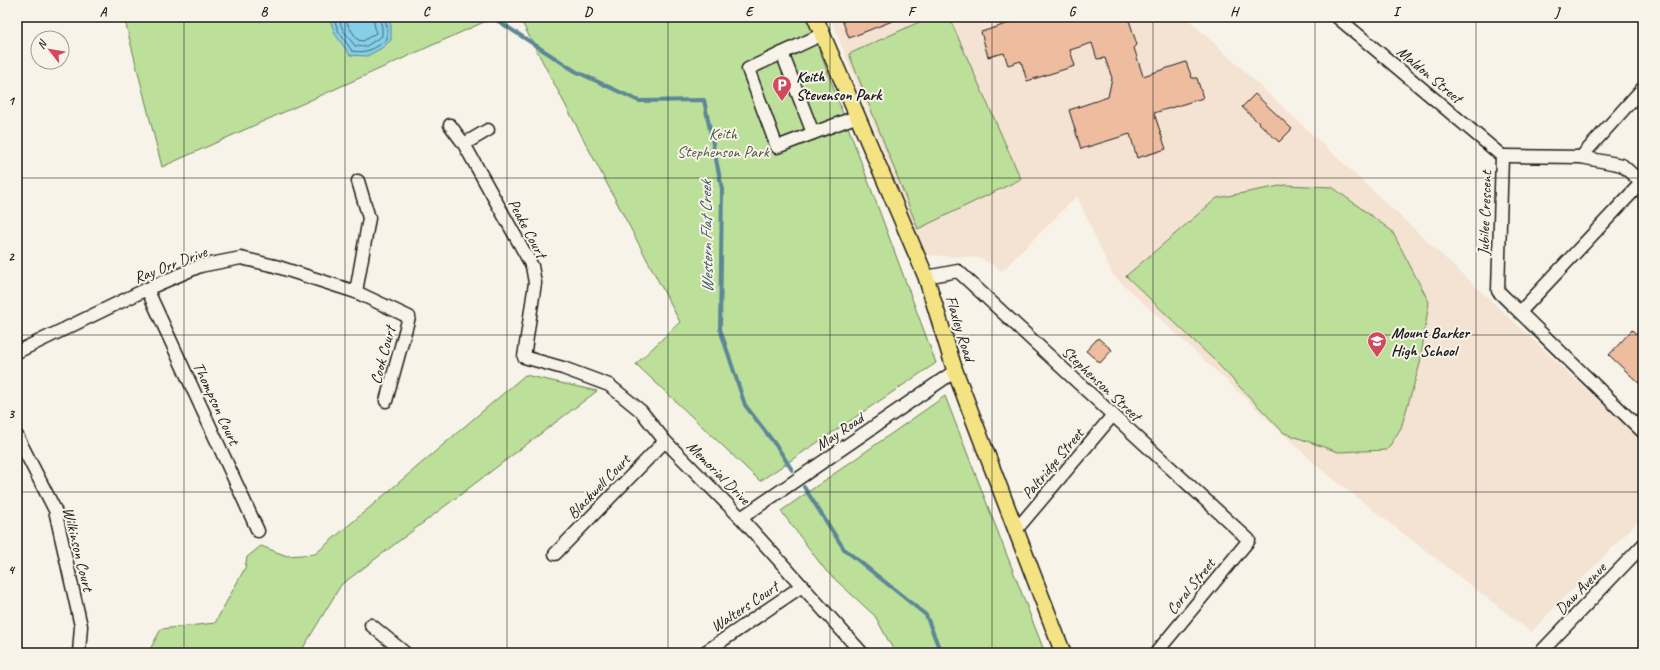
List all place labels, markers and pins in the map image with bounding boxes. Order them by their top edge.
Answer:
place label: Keith Stevenson Park [796,67,883,105]
parking icon: Keith Stevenson Park [771,74,793,102]
place label: Mount Barker High School [1391,323,1471,361]
school or university icon: Mount Barker High School [1366,330,1388,358]

